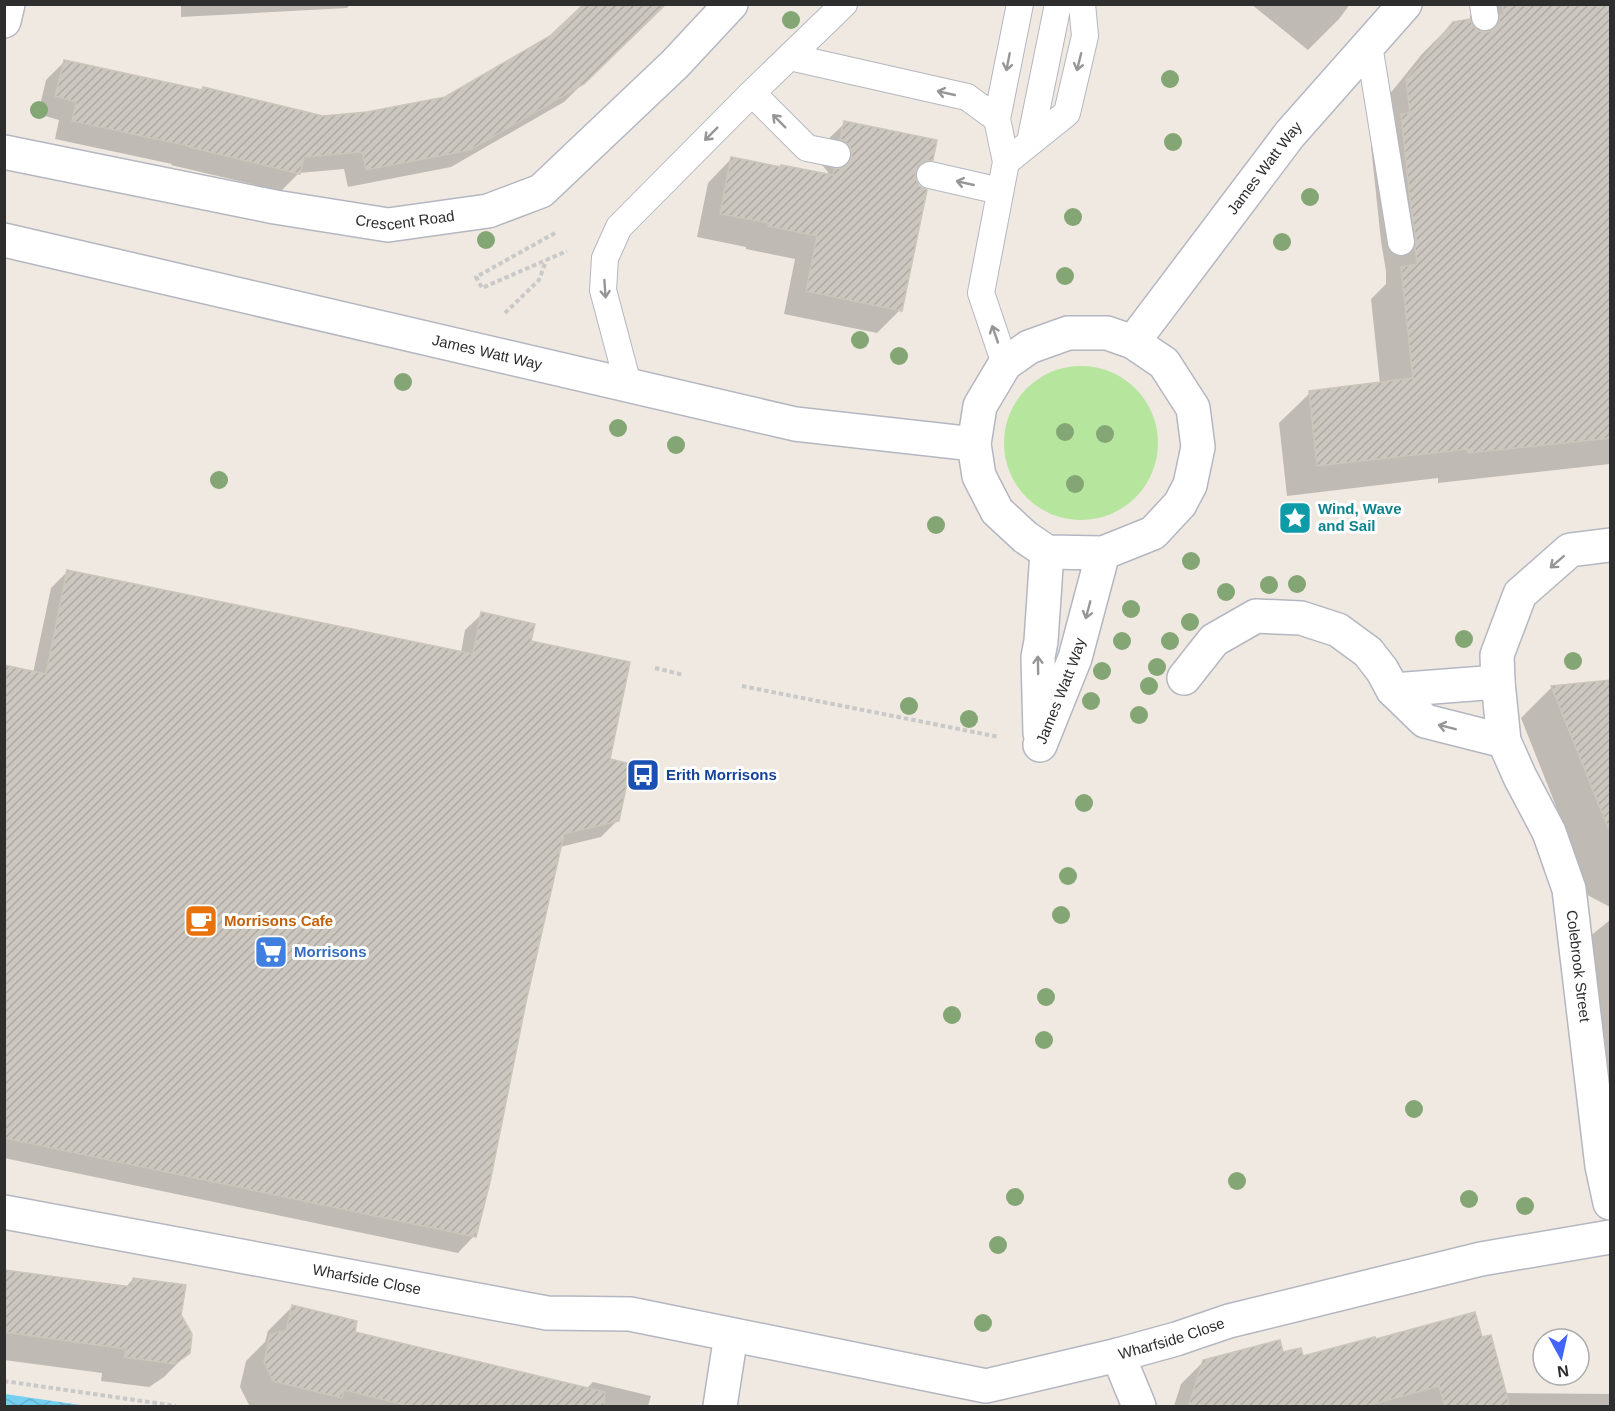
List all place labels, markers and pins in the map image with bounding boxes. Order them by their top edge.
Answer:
place icon: Wind, Wave and Sail [1277,500,1313,536]
place label: Wind, Wave and Sail [1318,500,1401,534]
bus stop icon: Erith Morrisons [625,757,661,793]
place label: Erith Morrisons [666,766,777,783]
cafe icon: Morrisons Cafe [183,903,219,939]
place label: Morrisons Cafe [224,912,333,929]
supermarket icon: Morrisons [253,934,289,970]
place label: Morrisons [294,943,367,960]

